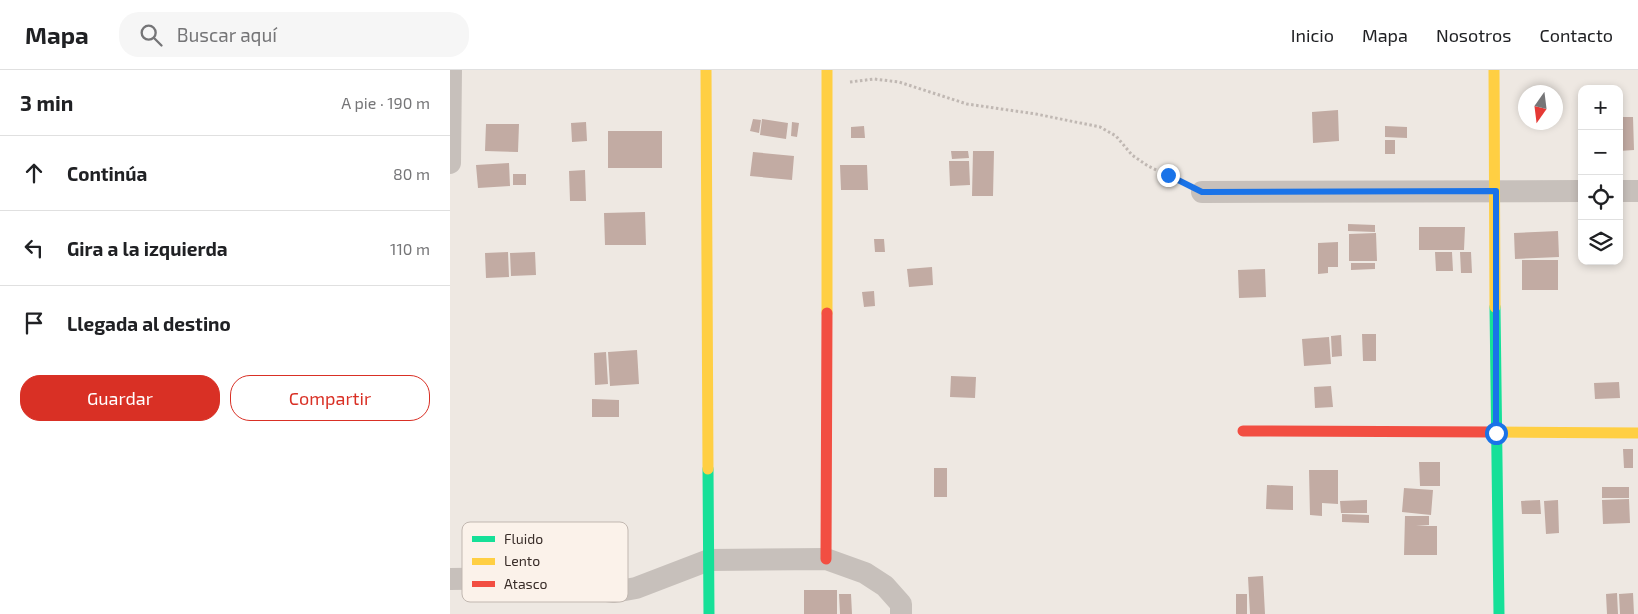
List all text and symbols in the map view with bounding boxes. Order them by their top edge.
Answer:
search box [119,12,469,57]
text: Mapa [25,20,89,49]
icon: search [137,21,165,49]
text: Buscar aquí [177,23,277,46]
text: Inicio [1291,24,1334,46]
text: Mapa [1362,24,1408,46]
text: Nosotros [1436,24,1511,46]
text: Contacto [1539,24,1613,46]
north arrow [1518,85,1563,130]
map controls [1578,85,1623,265]
button: + [1578,85,1623,130]
text: 3 min [20,90,73,115]
text: A pie · 190 m [341,93,430,112]
button: − [1578,130,1623,175]
icon: ahead [20,159,48,187]
text: Continúa [67,162,147,185]
text: 80 m [393,164,430,183]
route end [1157,164,1180,187]
button: locate [1578,175,1623,220]
button: layers [1578,220,1623,265]
icon: left [20,234,48,262]
text: Gira a la izquierda [67,237,228,260]
text: 110 m [390,239,430,258]
icon: arrive [20,309,48,337]
text: Llegada al destino [67,312,231,335]
button: Guardar [20,375,220,421]
button: Compartir [230,375,430,421]
route start [1485,422,1508,445]
legend [462,522,628,602]
text: Fluido [504,530,543,547]
text: Lento [504,552,540,569]
text: Atasco [504,575,547,592]

